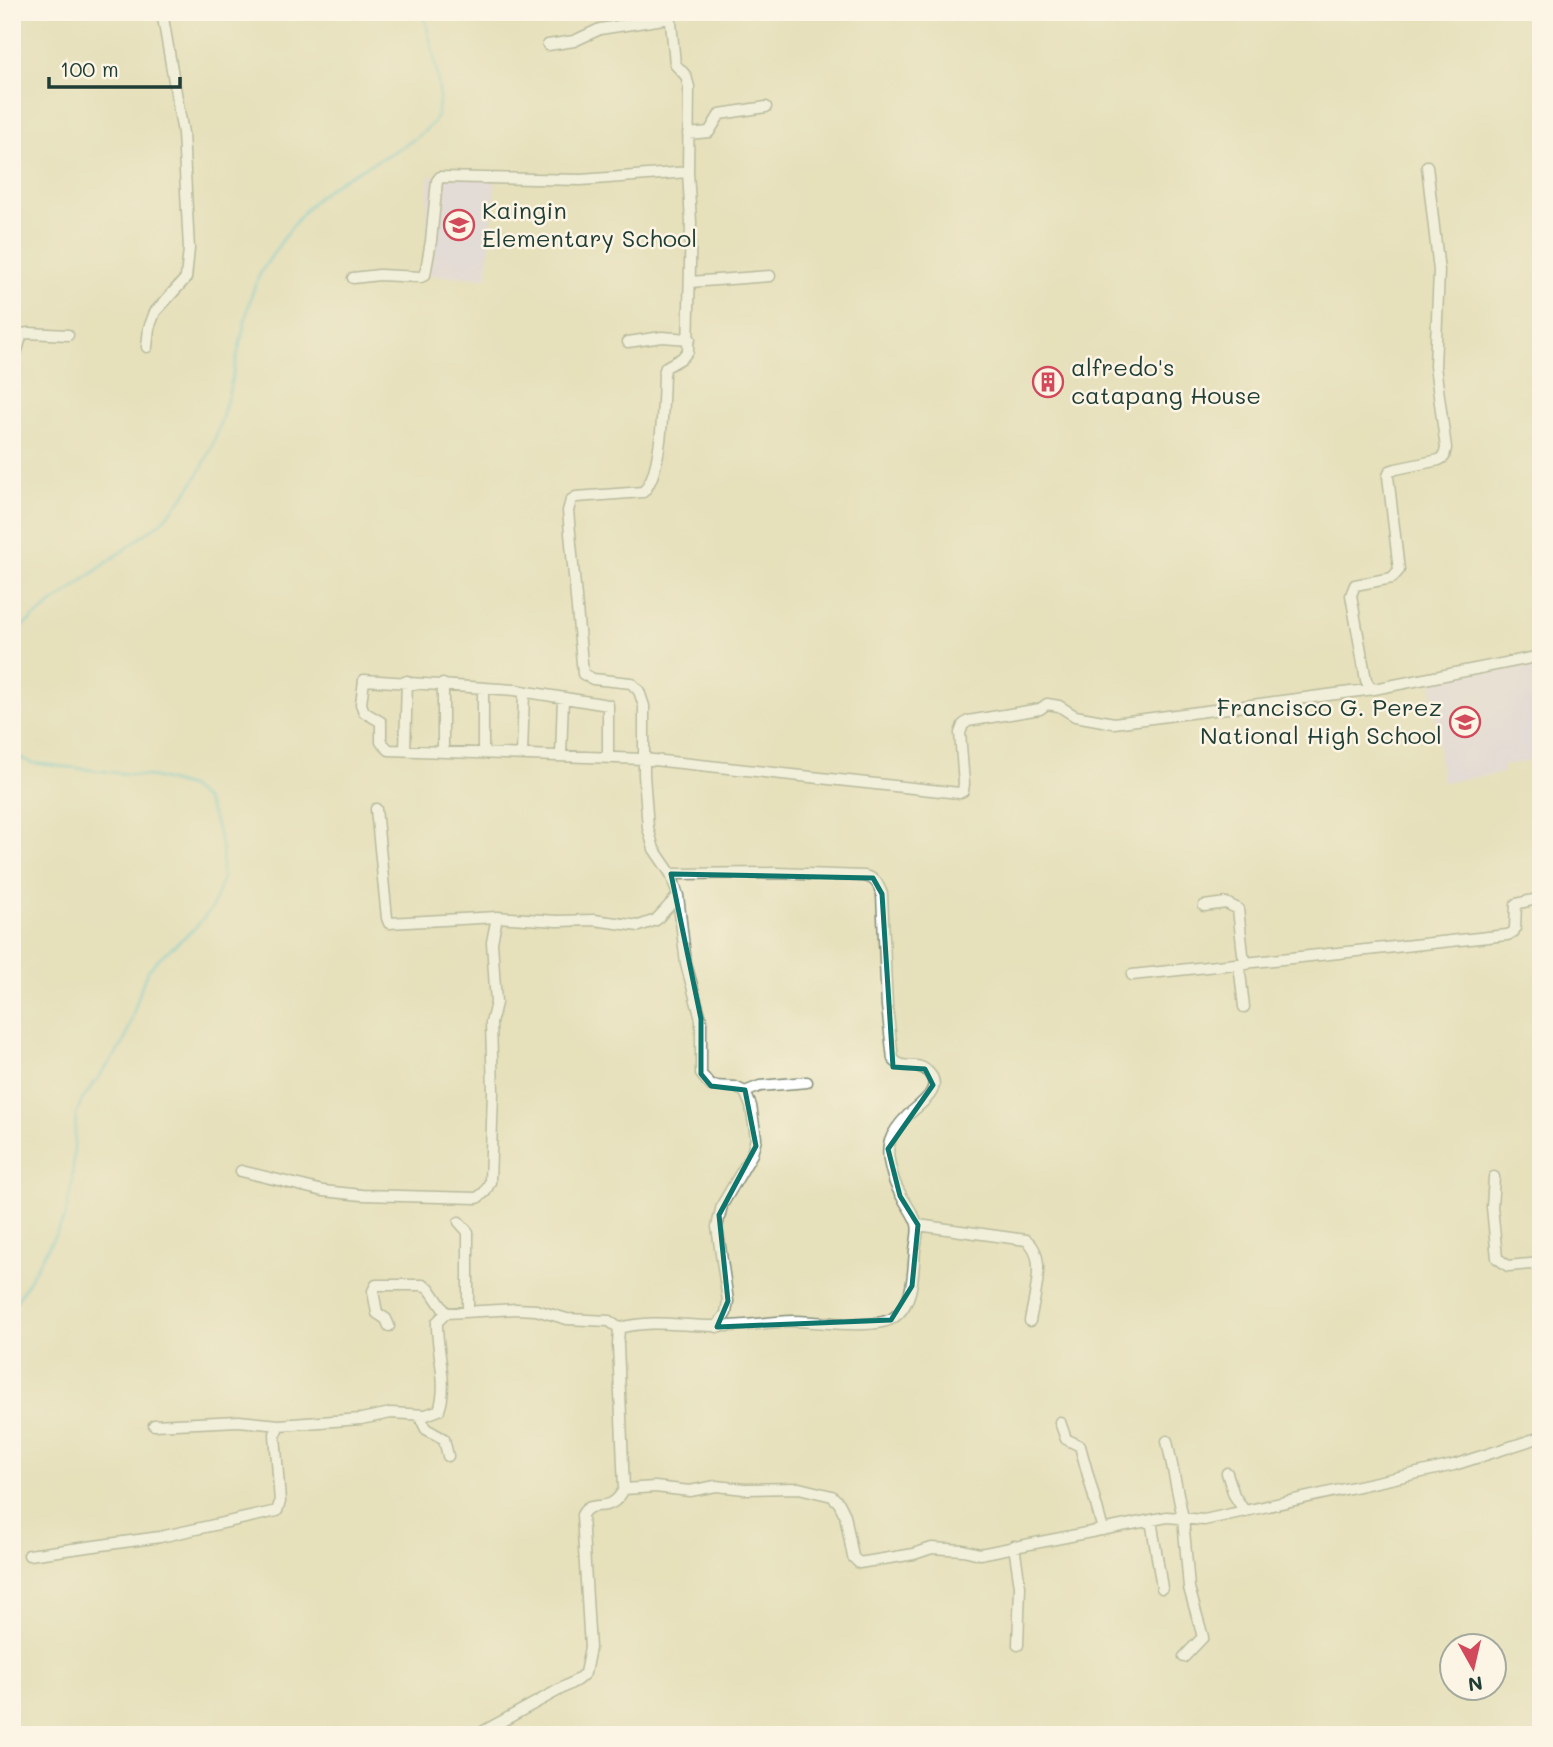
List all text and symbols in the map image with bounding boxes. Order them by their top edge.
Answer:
scale bar [49,46,180,90]
text: 100 m [60,55,119,82]
place label: Kaingin Elementary School [482,194,697,253]
school or university icon: Kaingin Elementary School [442,208,476,242]
place label: alfredo's catapang House [1071,351,1261,410]
building icon: alfredo's catapang House [1031,365,1065,399]
place label: Francisco G. Perez National High School [1200,691,1442,750]
school or university icon: Francisco G. Perez National High School [1448,705,1482,739]
north arrow [1438,1632,1508,1702]
text: N [1467,1671,1484,1698]

